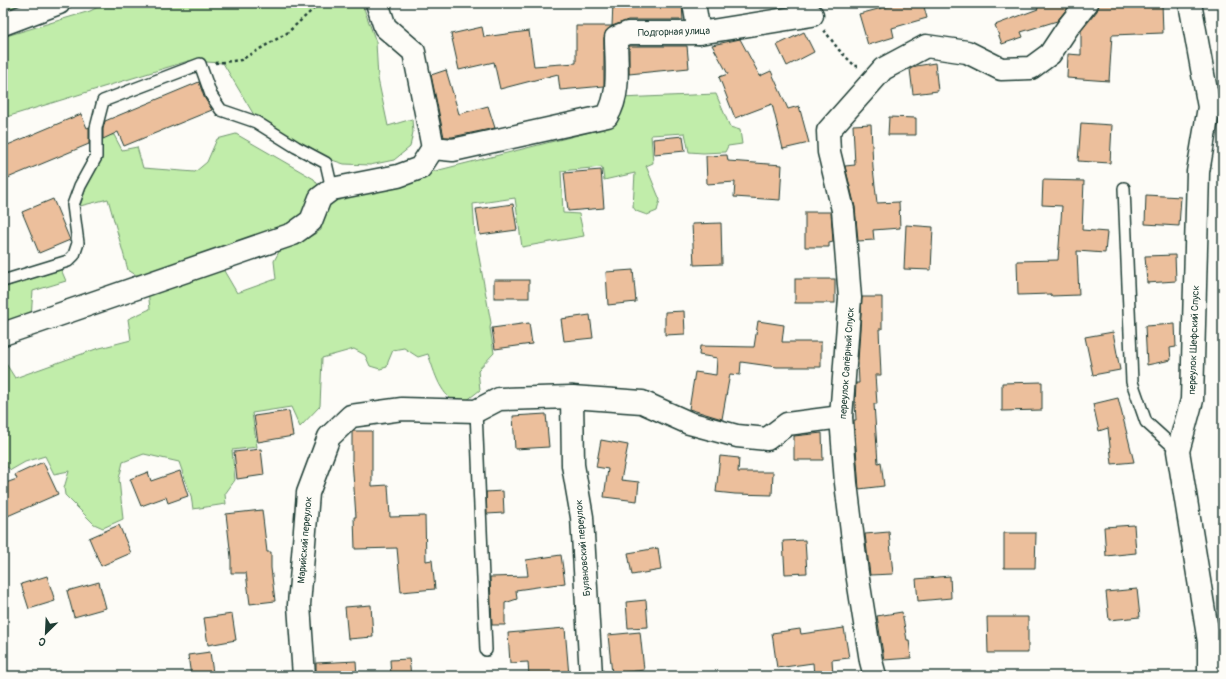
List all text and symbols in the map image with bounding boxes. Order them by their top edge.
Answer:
street label: Подгорная улица [638,25,711,39]
street label: переулок Шефский Спуск [1186,285,1202,395]
street label: переулок Сапёрный Спуск [837,307,857,419]
street label: Марийский переулок [295,496,315,584]
street label: Булановский переулок [573,499,593,597]
north arrow [26,613,66,653]
text: С [36,634,48,649]

